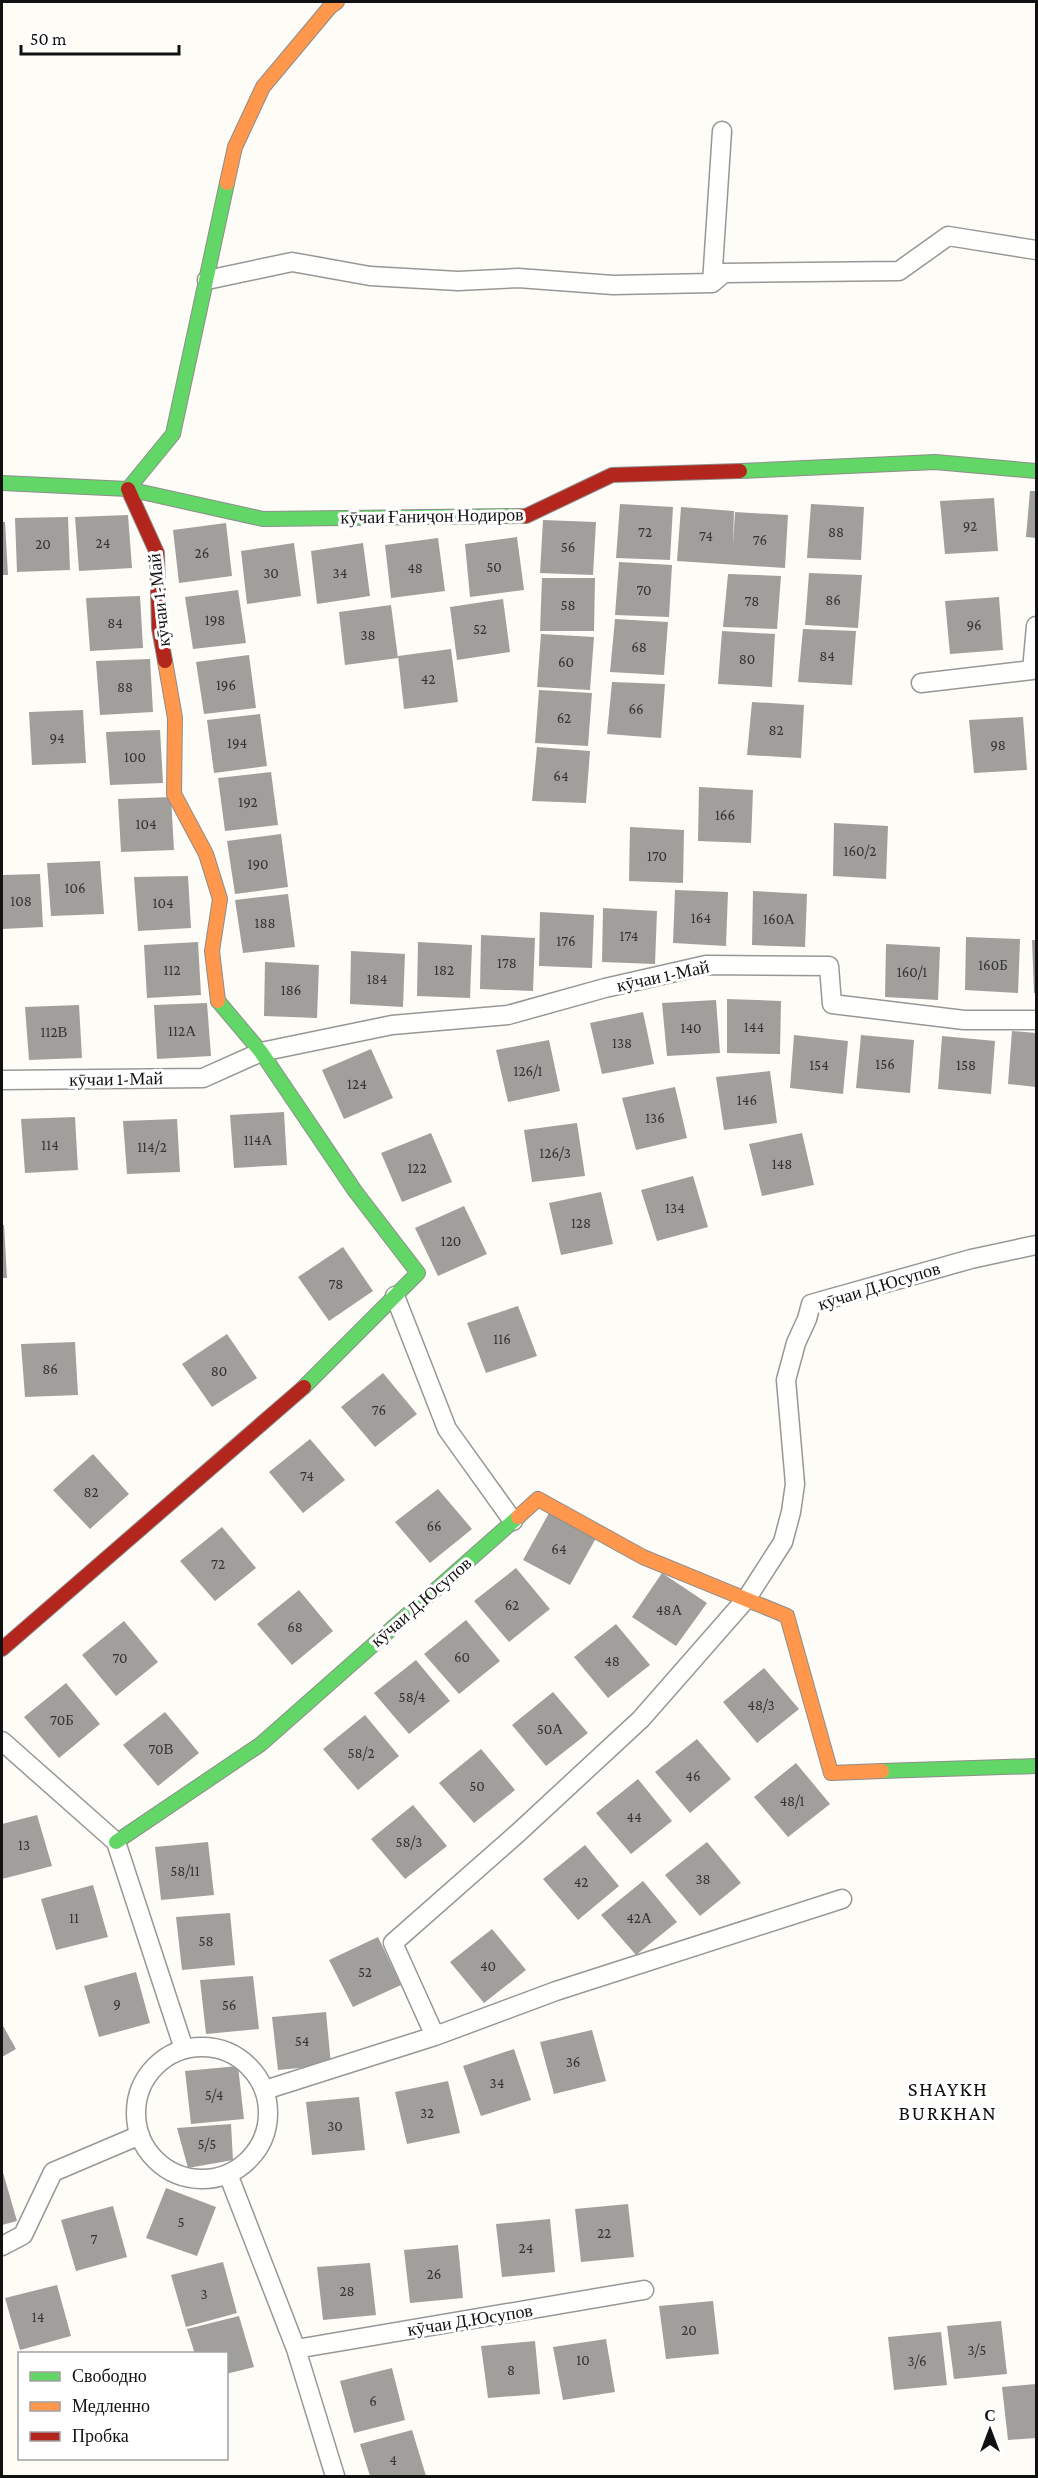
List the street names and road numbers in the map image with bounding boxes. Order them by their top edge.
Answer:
street label: кӯчаи Ғаниҷон Нодиров [340,504,524,528]
street label: кӯчаи 1-Май [144,552,174,648]
street label: кӯчаи 1-Май [615,956,711,996]
street label: кӯчаи 1-Май [69,1068,164,1090]
street label: кӯчаи Д.Юсупов [816,1258,942,1314]
street label: кӯчаи Д.Юсупов [367,1553,475,1651]
street label: кӯчаи Д.Юсупов [406,2300,534,2340]

